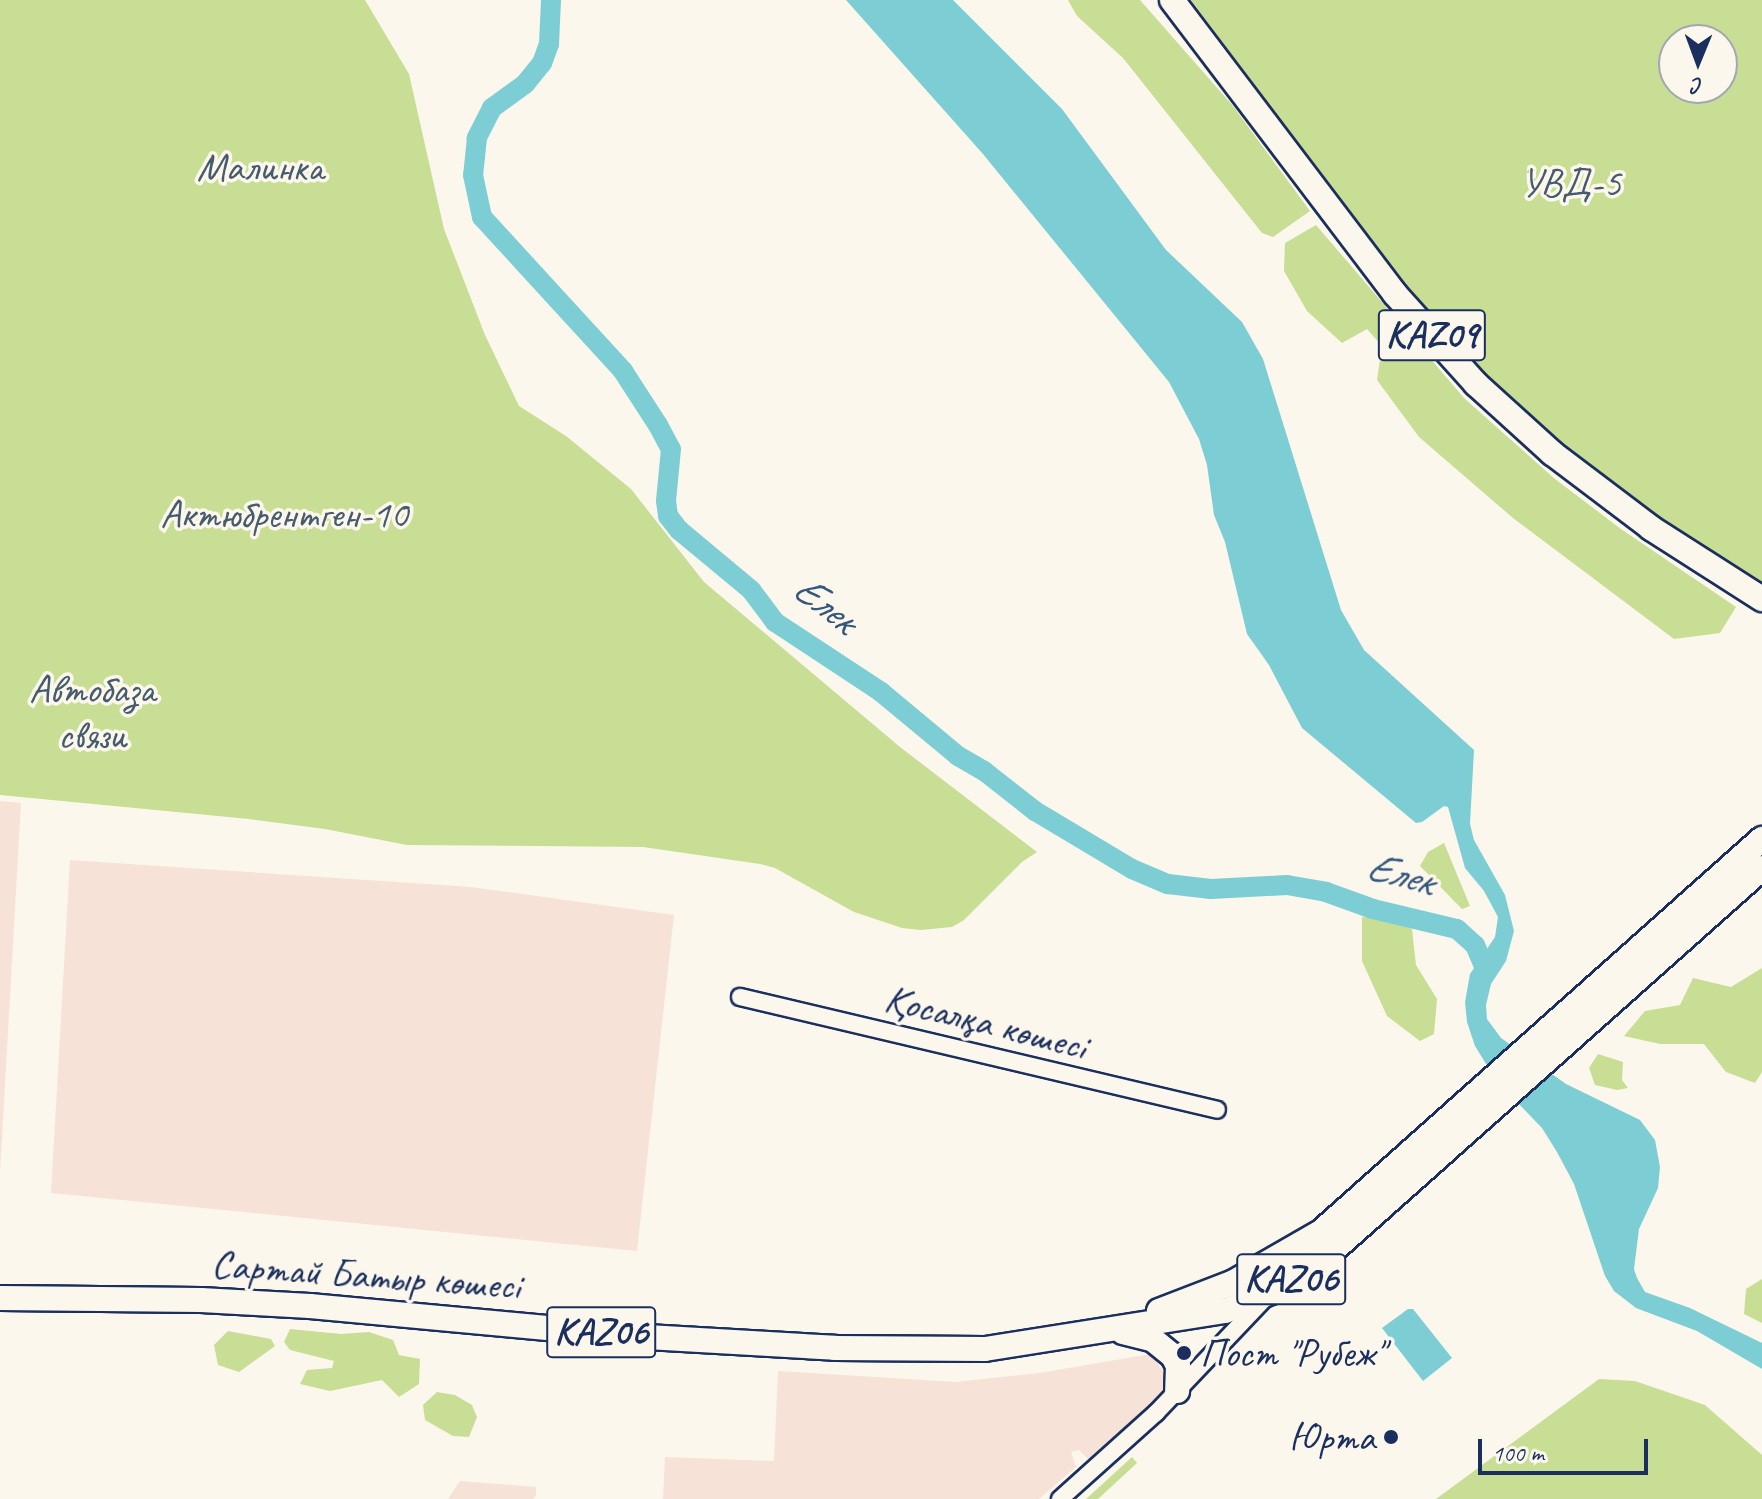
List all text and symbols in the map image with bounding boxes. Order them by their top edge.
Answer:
north arrow [1658,24,1738,104]
text: С [1692,72,1703,100]
park label: Малинка [197,143,323,191]
park label: УВД-5 [1521,159,1621,207]
road number: KAZ09 [1376,301,1488,369]
park label: Актюбрентген-10 [160,490,408,538]
water label: Елек [783,564,867,644]
park label: Автобаза связи [29,665,155,759]
water label: Елек [1361,841,1439,907]
street label: Қосалқа көшесі [880,974,1092,1070]
street label: Сартай Батыр көшесі [210,1240,522,1310]
road number: KАZ06 [1235,1245,1347,1313]
road number: KАZ06 [545,1298,657,1366]
place label: Пост "Рубеж" [1200,1329,1384,1377]
marker: Пост "Рубеж" [1175,1344,1193,1362]
place label: Юрта [1289,1413,1375,1461]
scale bar [1482,1423,1652,1473]
marker: Юрта [1382,1428,1400,1446]
text: 100 m [1492,1438,1544,1468]

